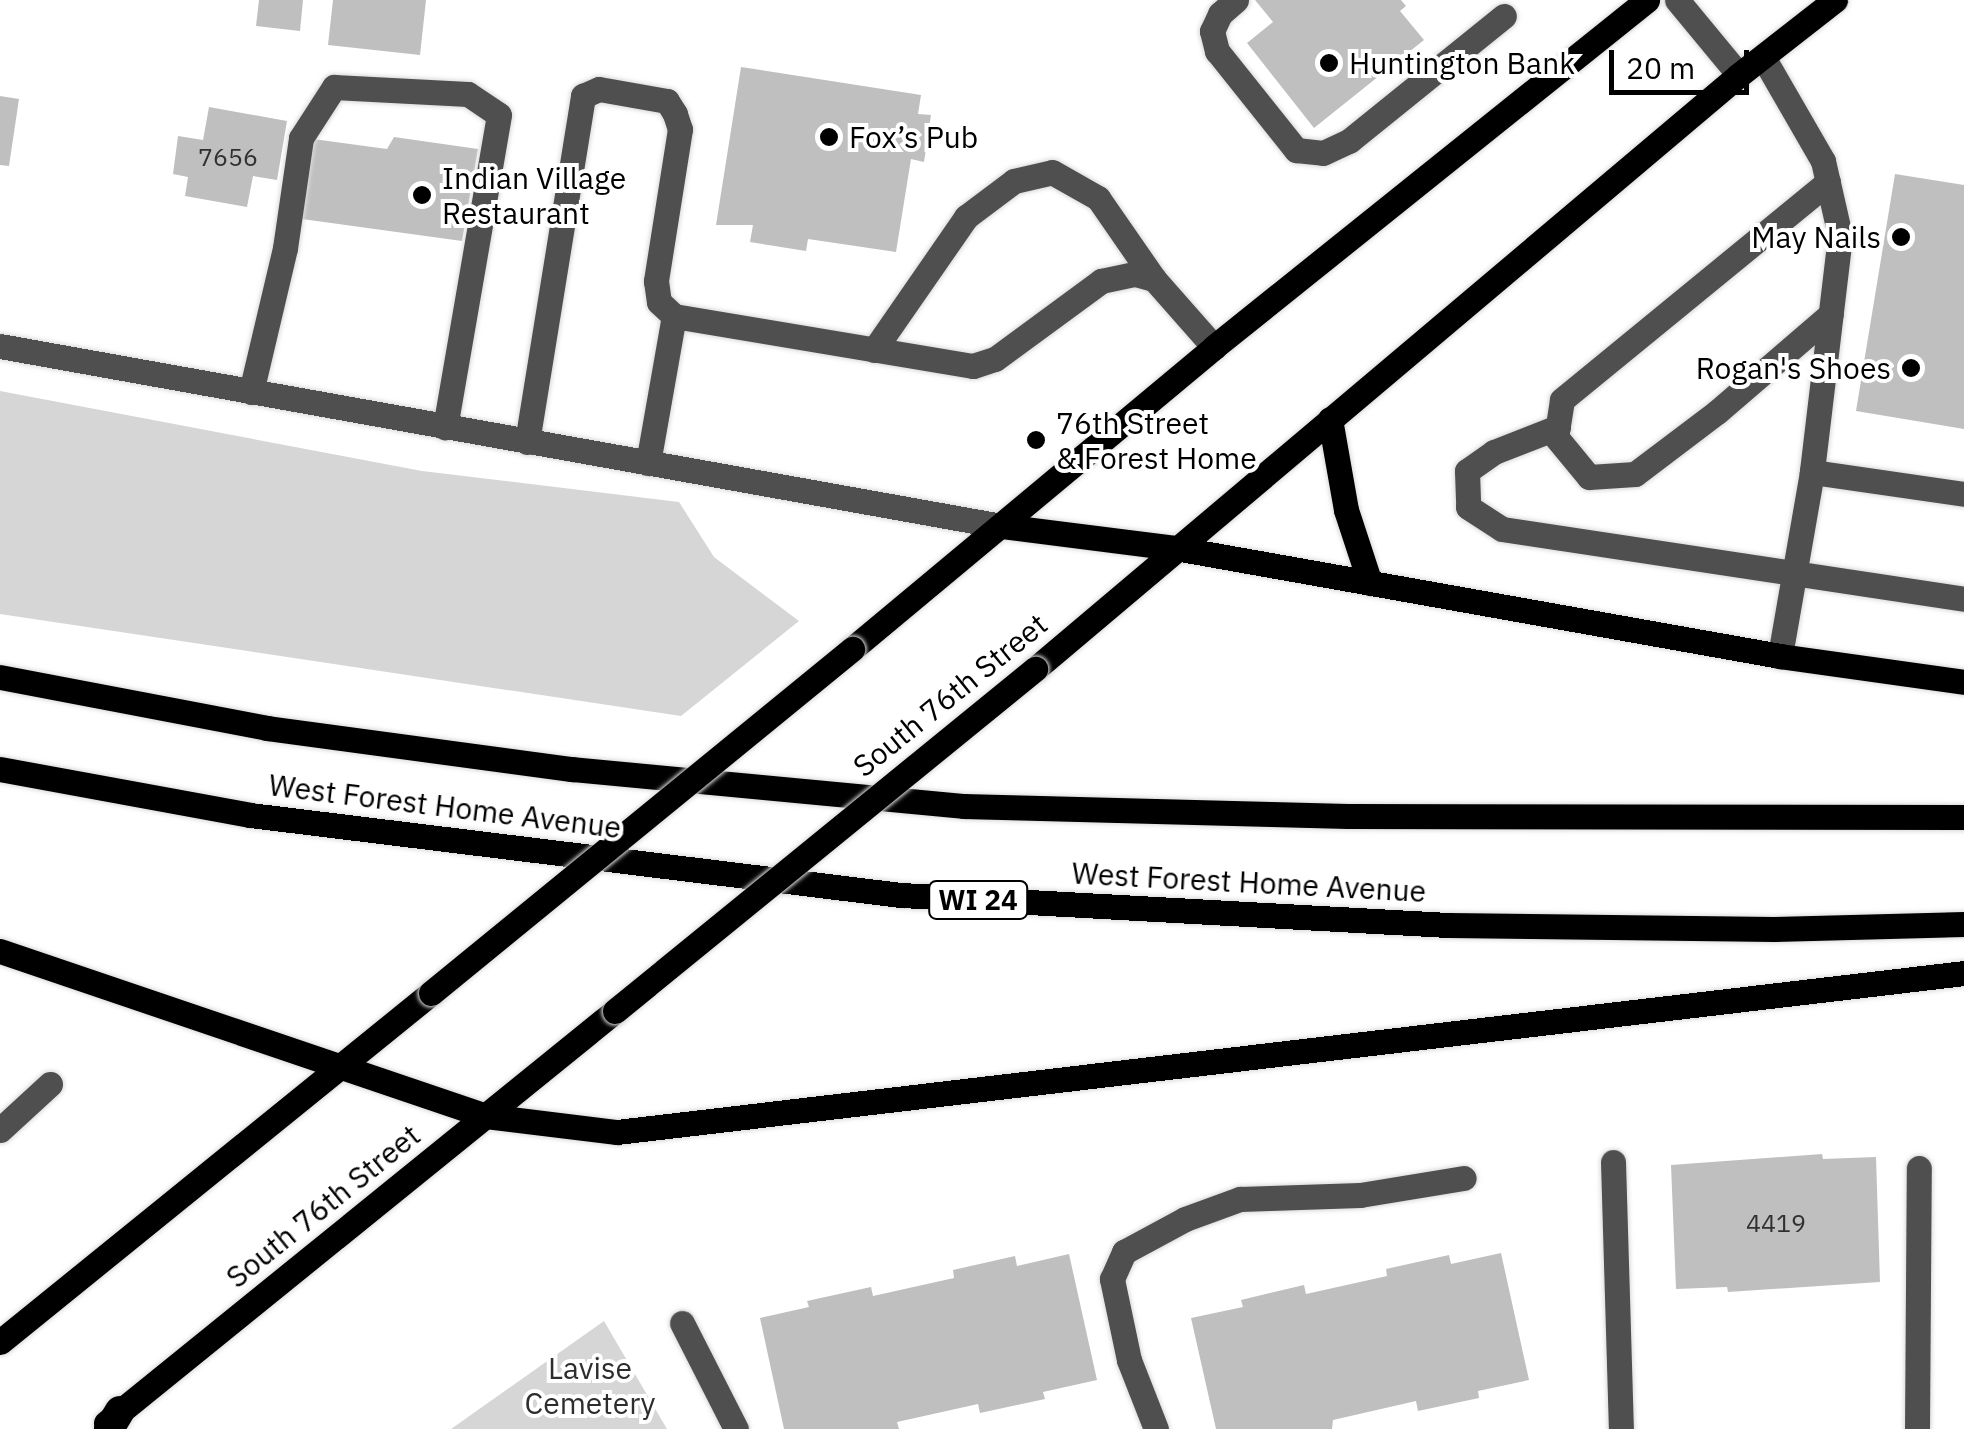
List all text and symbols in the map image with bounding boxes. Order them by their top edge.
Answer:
scale bar [1614,30,1754,92]
place label: Huntington Bank [1349,45,1575,81]
text: 20 m [1626,48,1695,87]
marker: Huntington Bank [1318,52,1340,74]
place label: Fox’s Pub [849,119,978,155]
marker: Fox’s Pub [818,126,840,148]
house number: 7656 [198,142,258,172]
place label: Indian Village Restaurant [442,160,626,230]
marker: Indian Village Restaurant [411,184,433,206]
place label: May Nails [1751,219,1881,255]
marker: May Nails [1890,226,1912,248]
place label: Rogan's Shoes [1696,350,1891,386]
marker: Rogan's Shoes [1900,357,1922,379]
place label: 76th Street & Forest Home [1056,405,1257,476]
marker: 76th Street & Forest Home [1025,429,1047,451]
street label: South 76th Street [846,606,1054,784]
street label: West Forest Home Avenue [267,767,623,845]
street label: West Forest Home Avenue [1071,855,1427,909]
road number: WI 24 [928,877,1028,923]
street label: South 76th Street [219,1117,427,1295]
house number: 4419 [1746,1208,1806,1238]
park label: Lavise Cemetery [525,1350,655,1420]

